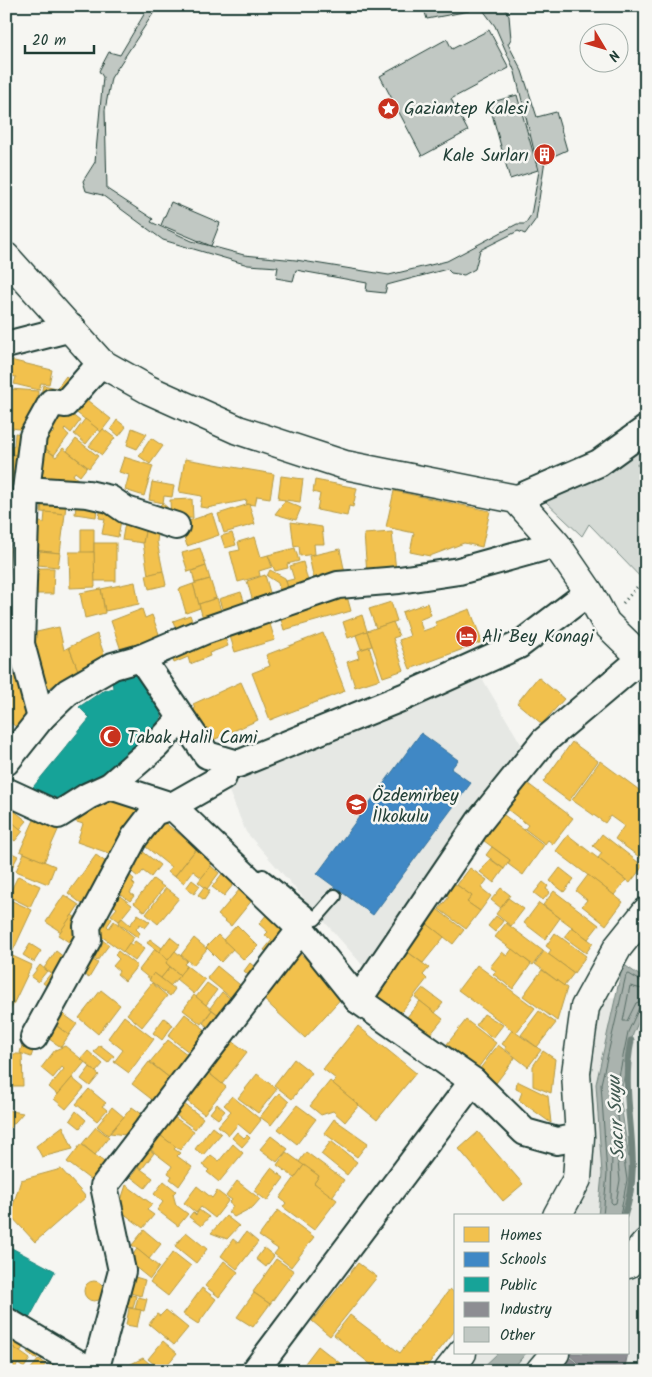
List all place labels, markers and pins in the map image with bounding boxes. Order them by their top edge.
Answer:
place label: Gaziantep Kalesi [404,95,529,124]
place icon: Gaziantep Kalesi [376,96,400,120]
place label: Kale Surları [443,142,529,171]
building icon: Kale Surları [533,143,557,167]
place label: Ali Bey Konagi [482,623,594,652]
hotel icon: Ali Bey Konagi [454,624,478,648]
place label: Tabak Halil Cami [127,724,258,753]
mosque icon: Tabak Halil Cami [99,725,123,749]
place label: Özdemirbey İlkokulu [372,782,459,832]
school or university icon: Özdemirbey İlkokulu [344,793,368,817]

